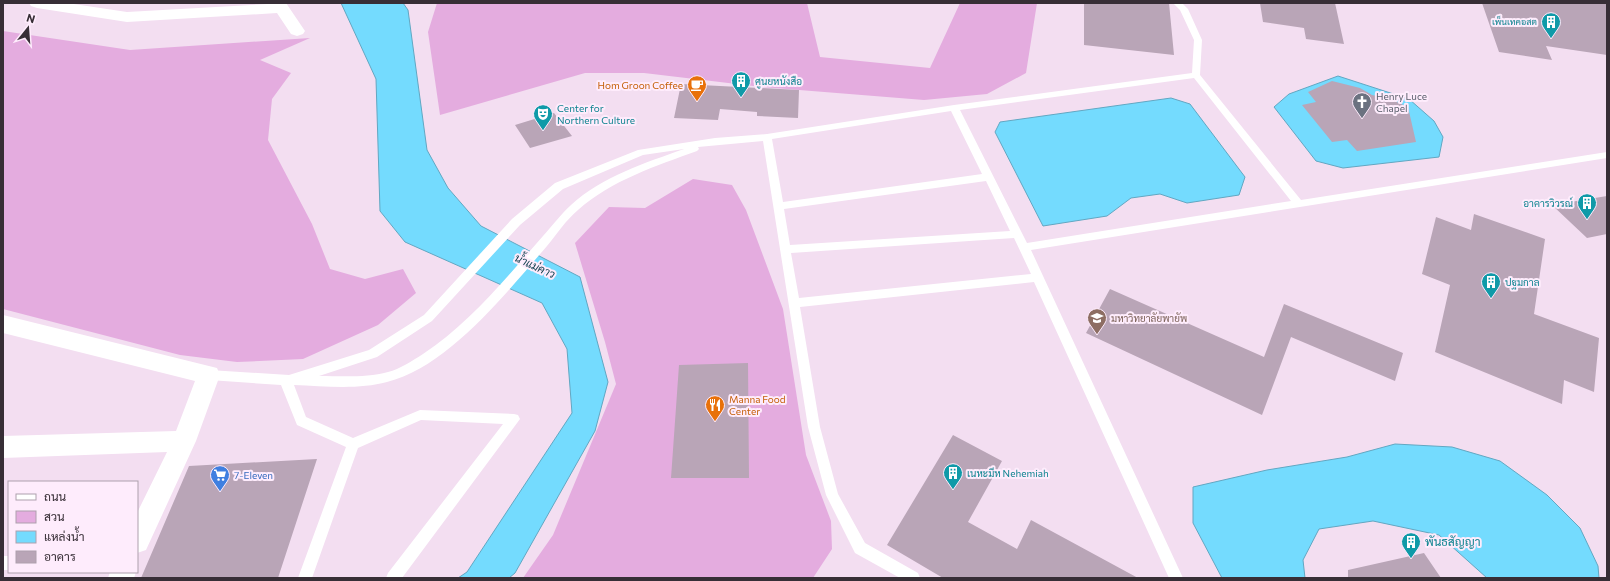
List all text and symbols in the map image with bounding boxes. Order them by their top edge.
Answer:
north arrow [8,8,48,48]
text: N [25,11,37,25]
building icon: เพ็นเทคอสต [1540,11,1562,39]
place label: เพ็นเทคอสต [1492,15,1537,27]
building icon: ศูนยหนังสือ [730,70,752,98]
cafe icon: Hom Groon Coffee [686,74,708,102]
place label: ศูนยหนังสือ [755,75,802,89]
place label: Hom Groon Coffee [597,79,683,91]
place label: Henry Luce Chapel [1376,90,1427,114]
church icon: Henry Luce Chapel [1351,91,1373,119]
place label: Center for Northern Culture [557,102,635,126]
theatre icon: Center for Northern Culture [532,103,554,131]
building icon: อาคารวิวรณ์ [1576,192,1598,220]
place label: อาคารวิวรณ์ [1523,196,1573,209]
water label: น้ำแม่คาว [513,247,559,281]
building icon: ปฐมกาล [1480,271,1502,299]
place label: ปฐมกาล [1505,276,1540,290]
school or university icon: มหาวิทยาลัยพายัพ [1086,307,1108,335]
place label: มหาวิทยาลัยพายัพ [1111,312,1187,324]
place label: Manna Food Center [729,393,786,417]
restaurant icon: Manna Food Center [704,394,726,422]
building icon: เนหะมีห Nehemiah [942,462,964,490]
supermarket icon: 7-Eleven [209,464,231,492]
place label: เนหะมีห Nehemiah [967,467,1049,479]
place label: 7-Eleven [234,469,273,481]
legend [8,481,138,573]
text: ถนน [44,489,67,503]
text: สวน [44,509,65,523]
text: แหล่งน้ำ [44,526,84,543]
building icon: พันธสัญญา [1400,531,1422,559]
place label: พันธสัญญา [1425,534,1481,549]
text: อาคาร [44,549,76,563]

